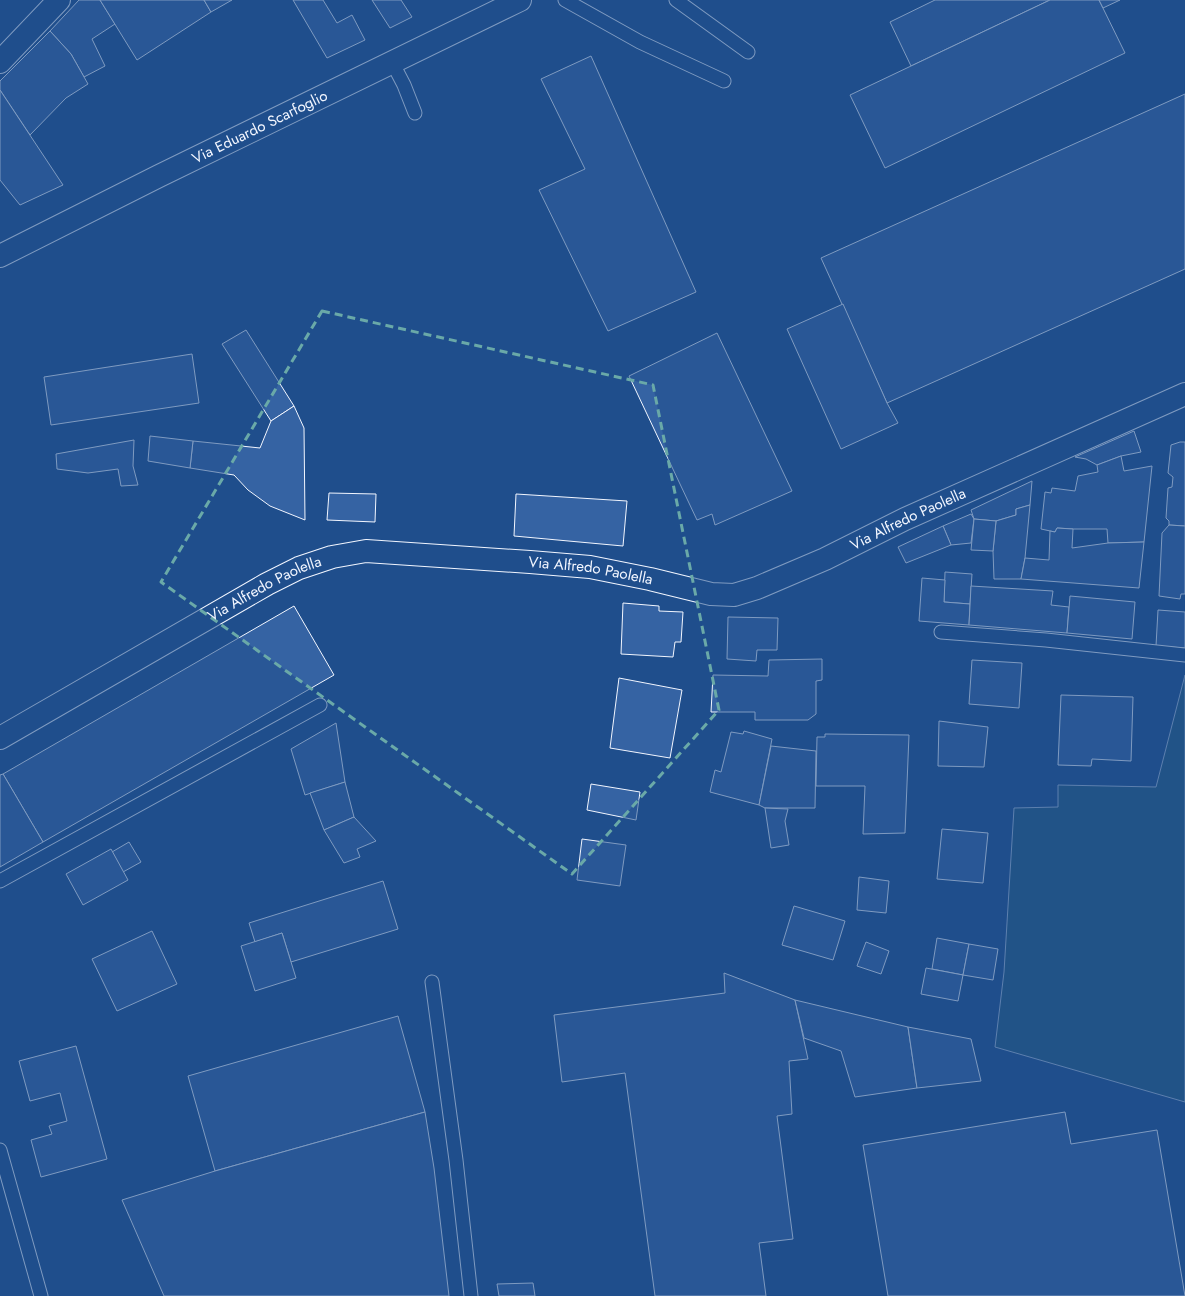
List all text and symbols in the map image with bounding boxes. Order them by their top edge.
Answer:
street label: Via Eduardo Scarfoglio [188,85,331,169]
street label: Via Alfredo Paolella [846,482,969,556]
street label: Via Alfredo Paolella [203,550,324,627]
street label: Via Alfredo Paolella [528,551,655,590]

